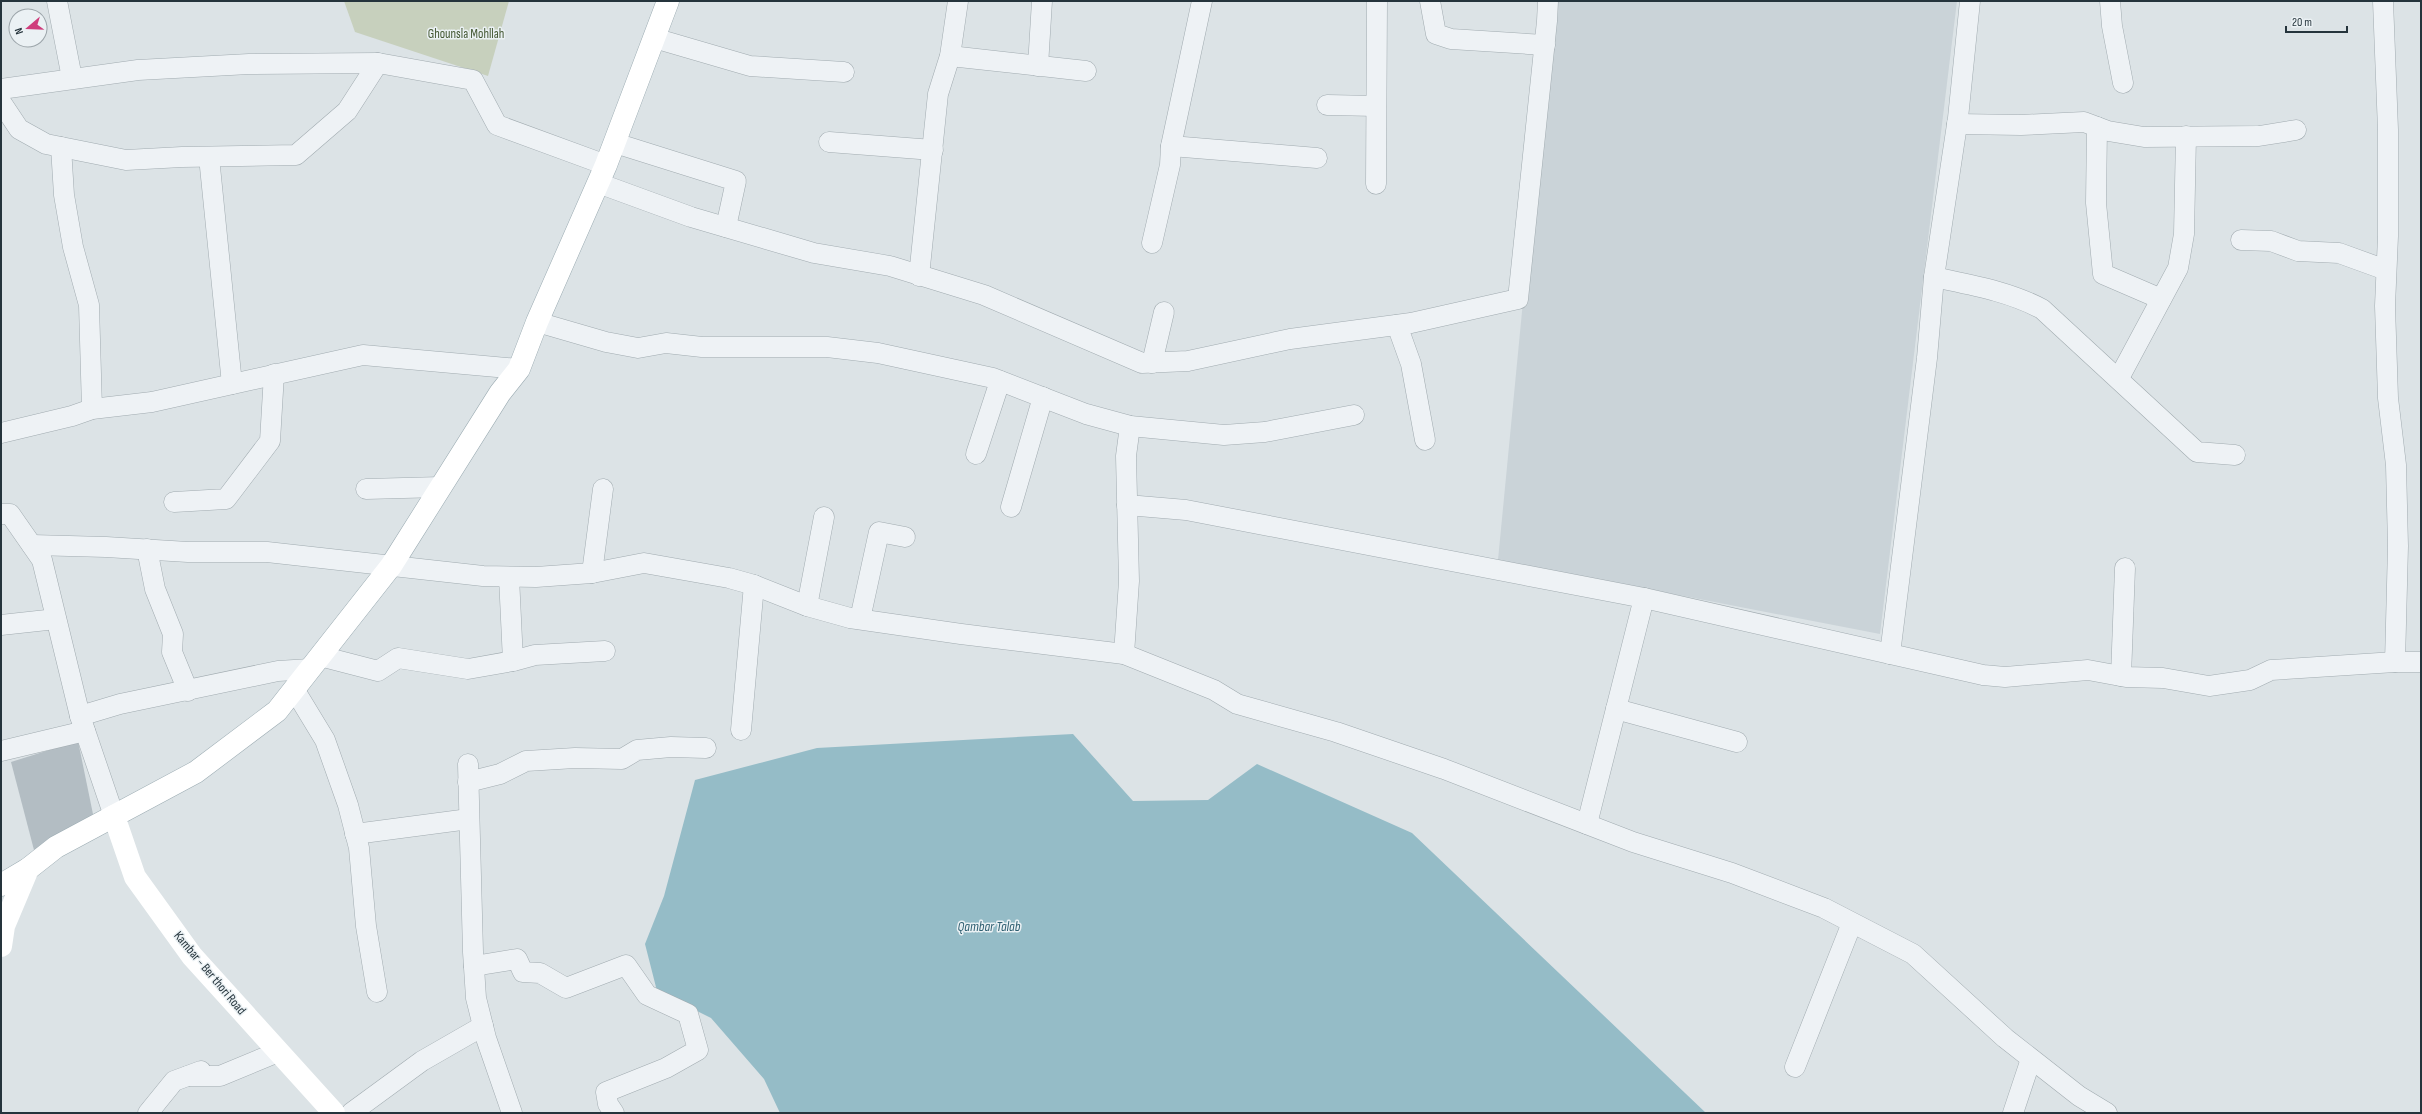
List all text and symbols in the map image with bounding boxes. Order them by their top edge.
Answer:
north arrow [8,8,48,48]
scale bar [2286,8,2347,34]
text: 20 m [2292,15,2312,30]
text: N [12,26,26,36]
park label: Ghounsla Mohllah [428,26,504,42]
water label: Qambar Talab [958,918,1021,935]
street label: Kambar - Ber thori Road [171,928,249,1018]

